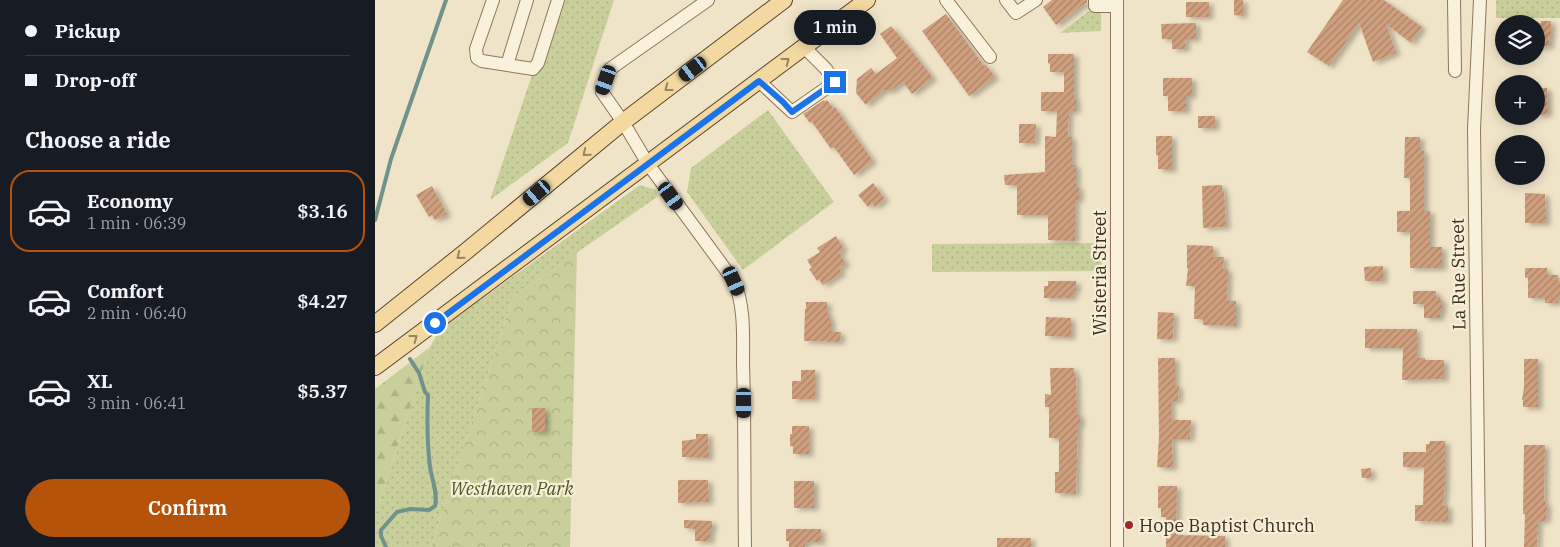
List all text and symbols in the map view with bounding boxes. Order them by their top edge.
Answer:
callout: 1 min [794,9,876,44]
map controls [1495,15,1545,185]
button: layers [1495,15,1545,65]
text: 1 min [813,17,857,37]
text: Pickup [55,19,120,43]
car [676,54,709,84]
one-way arrow [780,58,790,67]
car [594,63,617,97]
text: Drop-off [55,68,136,92]
route end [824,71,846,93]
button: + [1495,75,1545,125]
one-way arrow [664,82,674,91]
text: Choose a ride [25,125,171,154]
button: − [1495,135,1545,185]
one-way arrow [582,147,591,156]
car [520,178,553,208]
car [656,179,685,213]
icon: car [27,189,72,234]
text: Economy [87,189,173,213]
text: $3.16 [297,199,348,223]
street label: Wisteria Street [1088,210,1111,336]
text: 1 min · 06:39 [87,213,186,233]
street label: La Rue Street [1446,218,1470,330]
one-way arrow [457,251,466,259]
car [721,264,746,298]
icon: car [27,279,72,324]
text: Comfort [87,279,164,303]
text: $4.27 [297,289,348,313]
text: 2 min · 06:40 [87,303,186,323]
route start [424,312,446,334]
one-way arrow [408,335,418,344]
icon: car [27,369,72,414]
text: XL [87,369,113,393]
text: $5.37 [297,379,348,403]
car [736,388,751,418]
text: 3 min · 06:41 [87,393,186,413]
park label: Westhaven Park [450,477,574,500]
button: Confirm [25,479,350,537]
place label: Hope Baptist Church [1139,514,1315,537]
marker: Hope Baptist Church [1123,519,1135,531]

